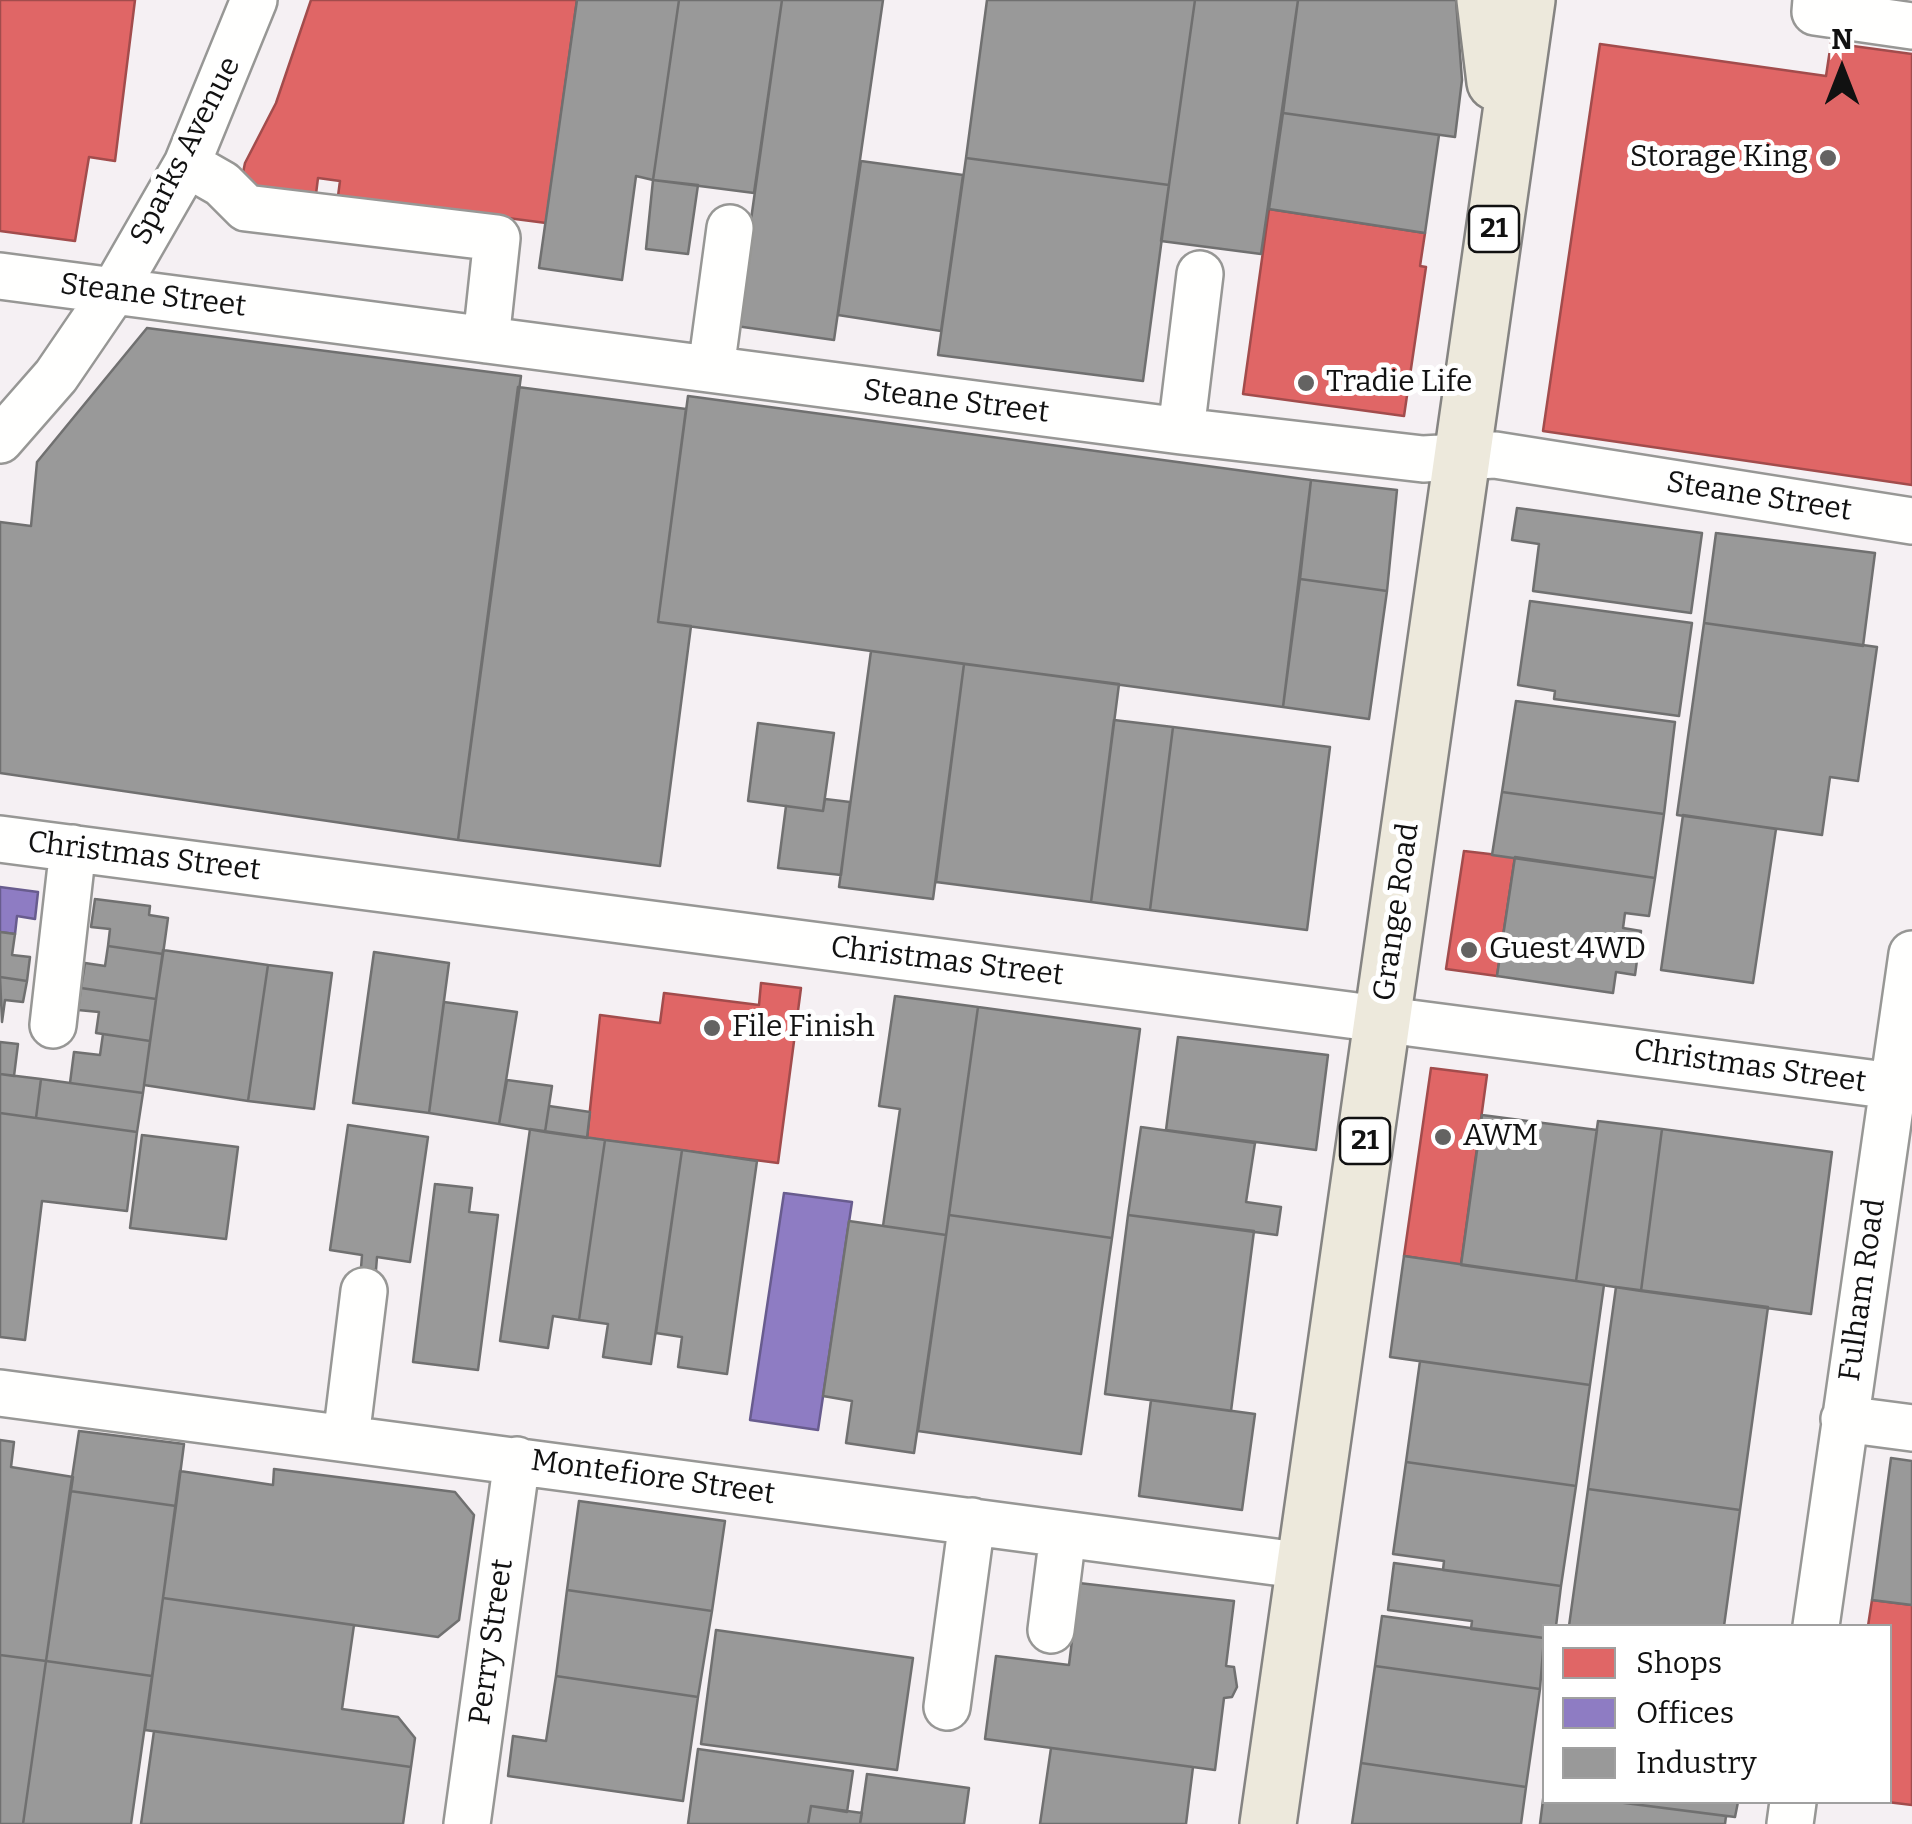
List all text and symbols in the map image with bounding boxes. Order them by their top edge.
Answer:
north arrow [1792,20,1892,120]
text: N [1831,23,1853,56]
street label: Sparks Avenue [123,51,249,251]
place label: Storage King [1630,140,1808,176]
marker: Storage King [1817,147,1839,169]
road number: 21 [1469,206,1519,252]
street label: Steane Street [58,267,248,325]
place label: Tradie Life [1326,365,1472,401]
marker: Tradie Life [1295,372,1317,394]
street label: Steane Street [861,373,1051,431]
street label: Steane Street [1664,465,1854,529]
street label: Grange Road [1367,821,1427,1003]
street label: Christmas Street [26,825,262,889]
street label: Christmas Street [829,930,1065,994]
place label: Guest 4WD [1489,932,1646,968]
marker: Guest 4WD [1458,939,1480,961]
place label: File Finish [732,1010,875,1046]
marker: File Finish [701,1017,723,1039]
street label: Christmas Street [1632,1033,1868,1101]
road number: 21 [1340,1118,1390,1164]
place label: AWM [1463,1119,1538,1155]
marker: AWM [1432,1126,1454,1148]
street label: Fulham Road [1832,1196,1894,1384]
street label: Montefiore Street [529,1443,777,1513]
street label: Perry Street [463,1557,521,1727]
legend [1542,1624,1892,1804]
text: Shops [1636,1645,1722,1681]
text: Offices [1636,1695,1734,1731]
text: Industry [1636,1745,1757,1781]

